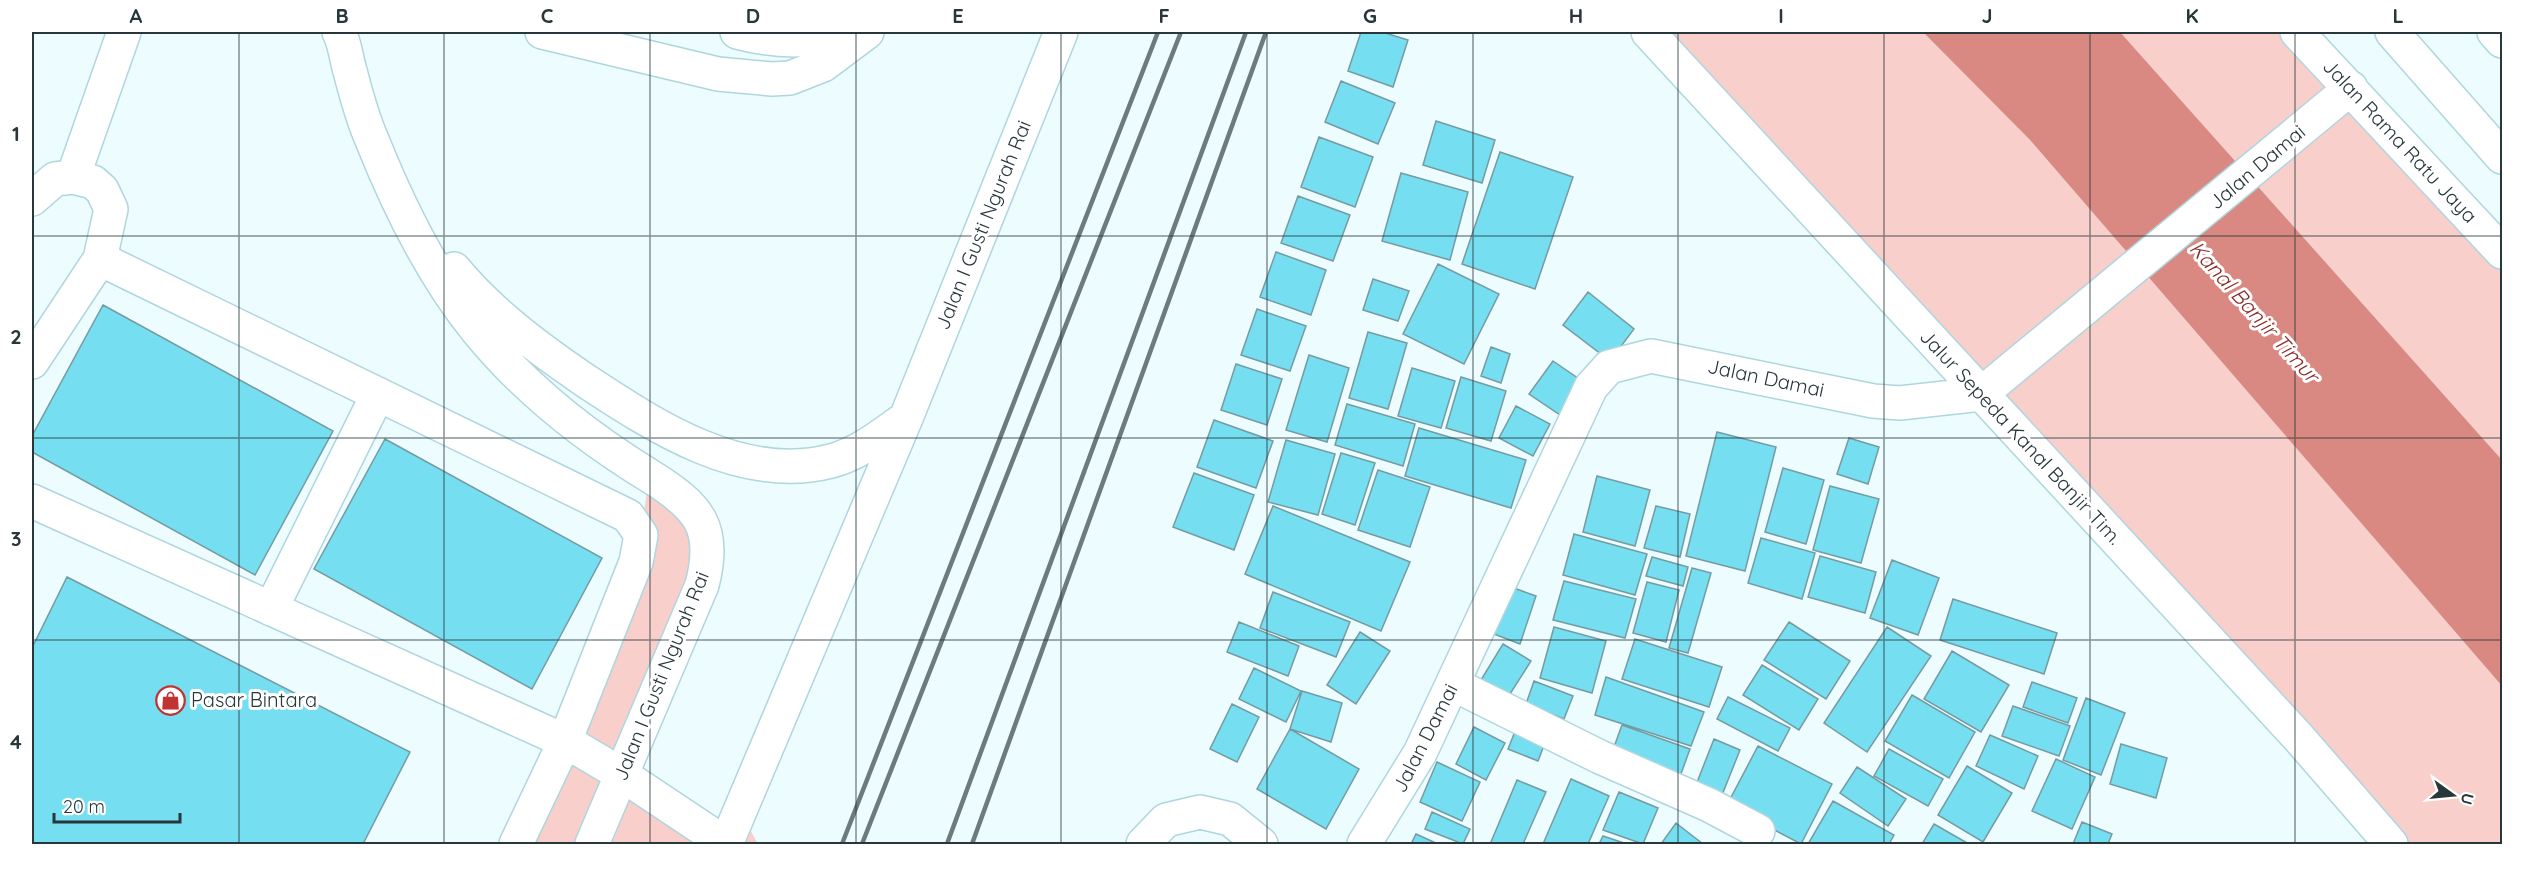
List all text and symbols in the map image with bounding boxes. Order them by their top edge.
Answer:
text: A [130,3,143,28]
text: B [335,3,349,28]
text: C [541,3,554,28]
text: D [746,3,760,28]
text: E [952,3,964,28]
text: F [1158,3,1170,28]
text: G [1363,3,1377,28]
text: H [1569,3,1583,28]
text: I [1778,3,1784,28]
text: J [1981,3,1993,28]
text: K [2185,3,2199,28]
text: L [2392,3,2404,28]
street label: Jalan Rama Ratu Jaya [2318,54,2483,228]
street label: Jalan I Gusti Ngurah Rai [929,117,1036,333]
street label: Jalan Damai [2203,119,2310,214]
text: 1 [12,121,20,146]
water label: Kanal Banjir Timur [2184,235,2327,390]
text: 2 [10,324,22,349]
street label: Jalur Sepeda Kanal Banjir Tim. [1915,324,2128,550]
street label: Jalan Damai [1706,353,1827,402]
text: 3 [11,526,21,551]
street label: Jalan I Gusti Ngurah Rai [607,568,714,784]
street label: Jalan Damai [1387,679,1463,796]
shop icon: Pasar Bintara [154,684,186,716]
place label: Pasar Bintara [191,687,317,712]
text: 4 [10,729,22,754]
north arrow [2423,765,2483,825]
scale bar [54,786,180,824]
text: U [2456,791,2479,807]
text: 20 m [63,795,105,818]

